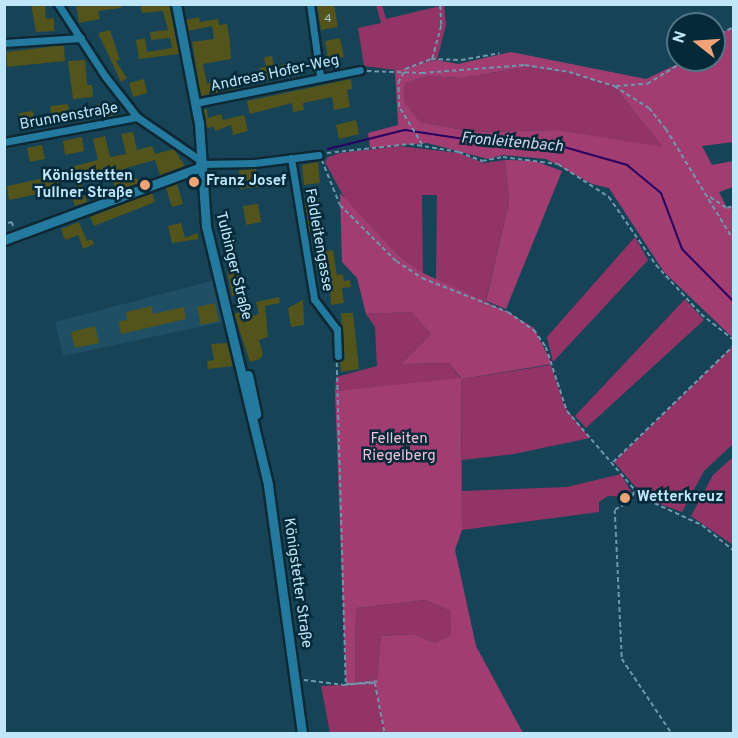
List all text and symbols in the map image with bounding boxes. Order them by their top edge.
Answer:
north arrow [666,12,726,72]
house number: 4 [324,13,332,27]
text: N [669,29,692,46]
street label: Andreas Hofer-Weg [209,52,341,96]
street label: Brunnenstraße [18,99,120,135]
water label: Fronleitenbach [460,129,564,157]
place label: Königstetten Tullner Straße [34,167,133,202]
place label: Franz Josef [206,173,286,191]
marker: Franz Josef [187,175,201,189]
marker: Königstetten Tullner Straße [138,178,152,192]
street label: Feldleitengasse [300,187,336,293]
street label: Tulbinger Straße [211,210,255,322]
park label: Felleiten Riegelberg [362,430,436,465]
place label: Wetterkreuz [637,489,723,507]
marker: Wetterkreuz [618,491,632,505]
street label: Königstetter Straße [279,517,315,649]

